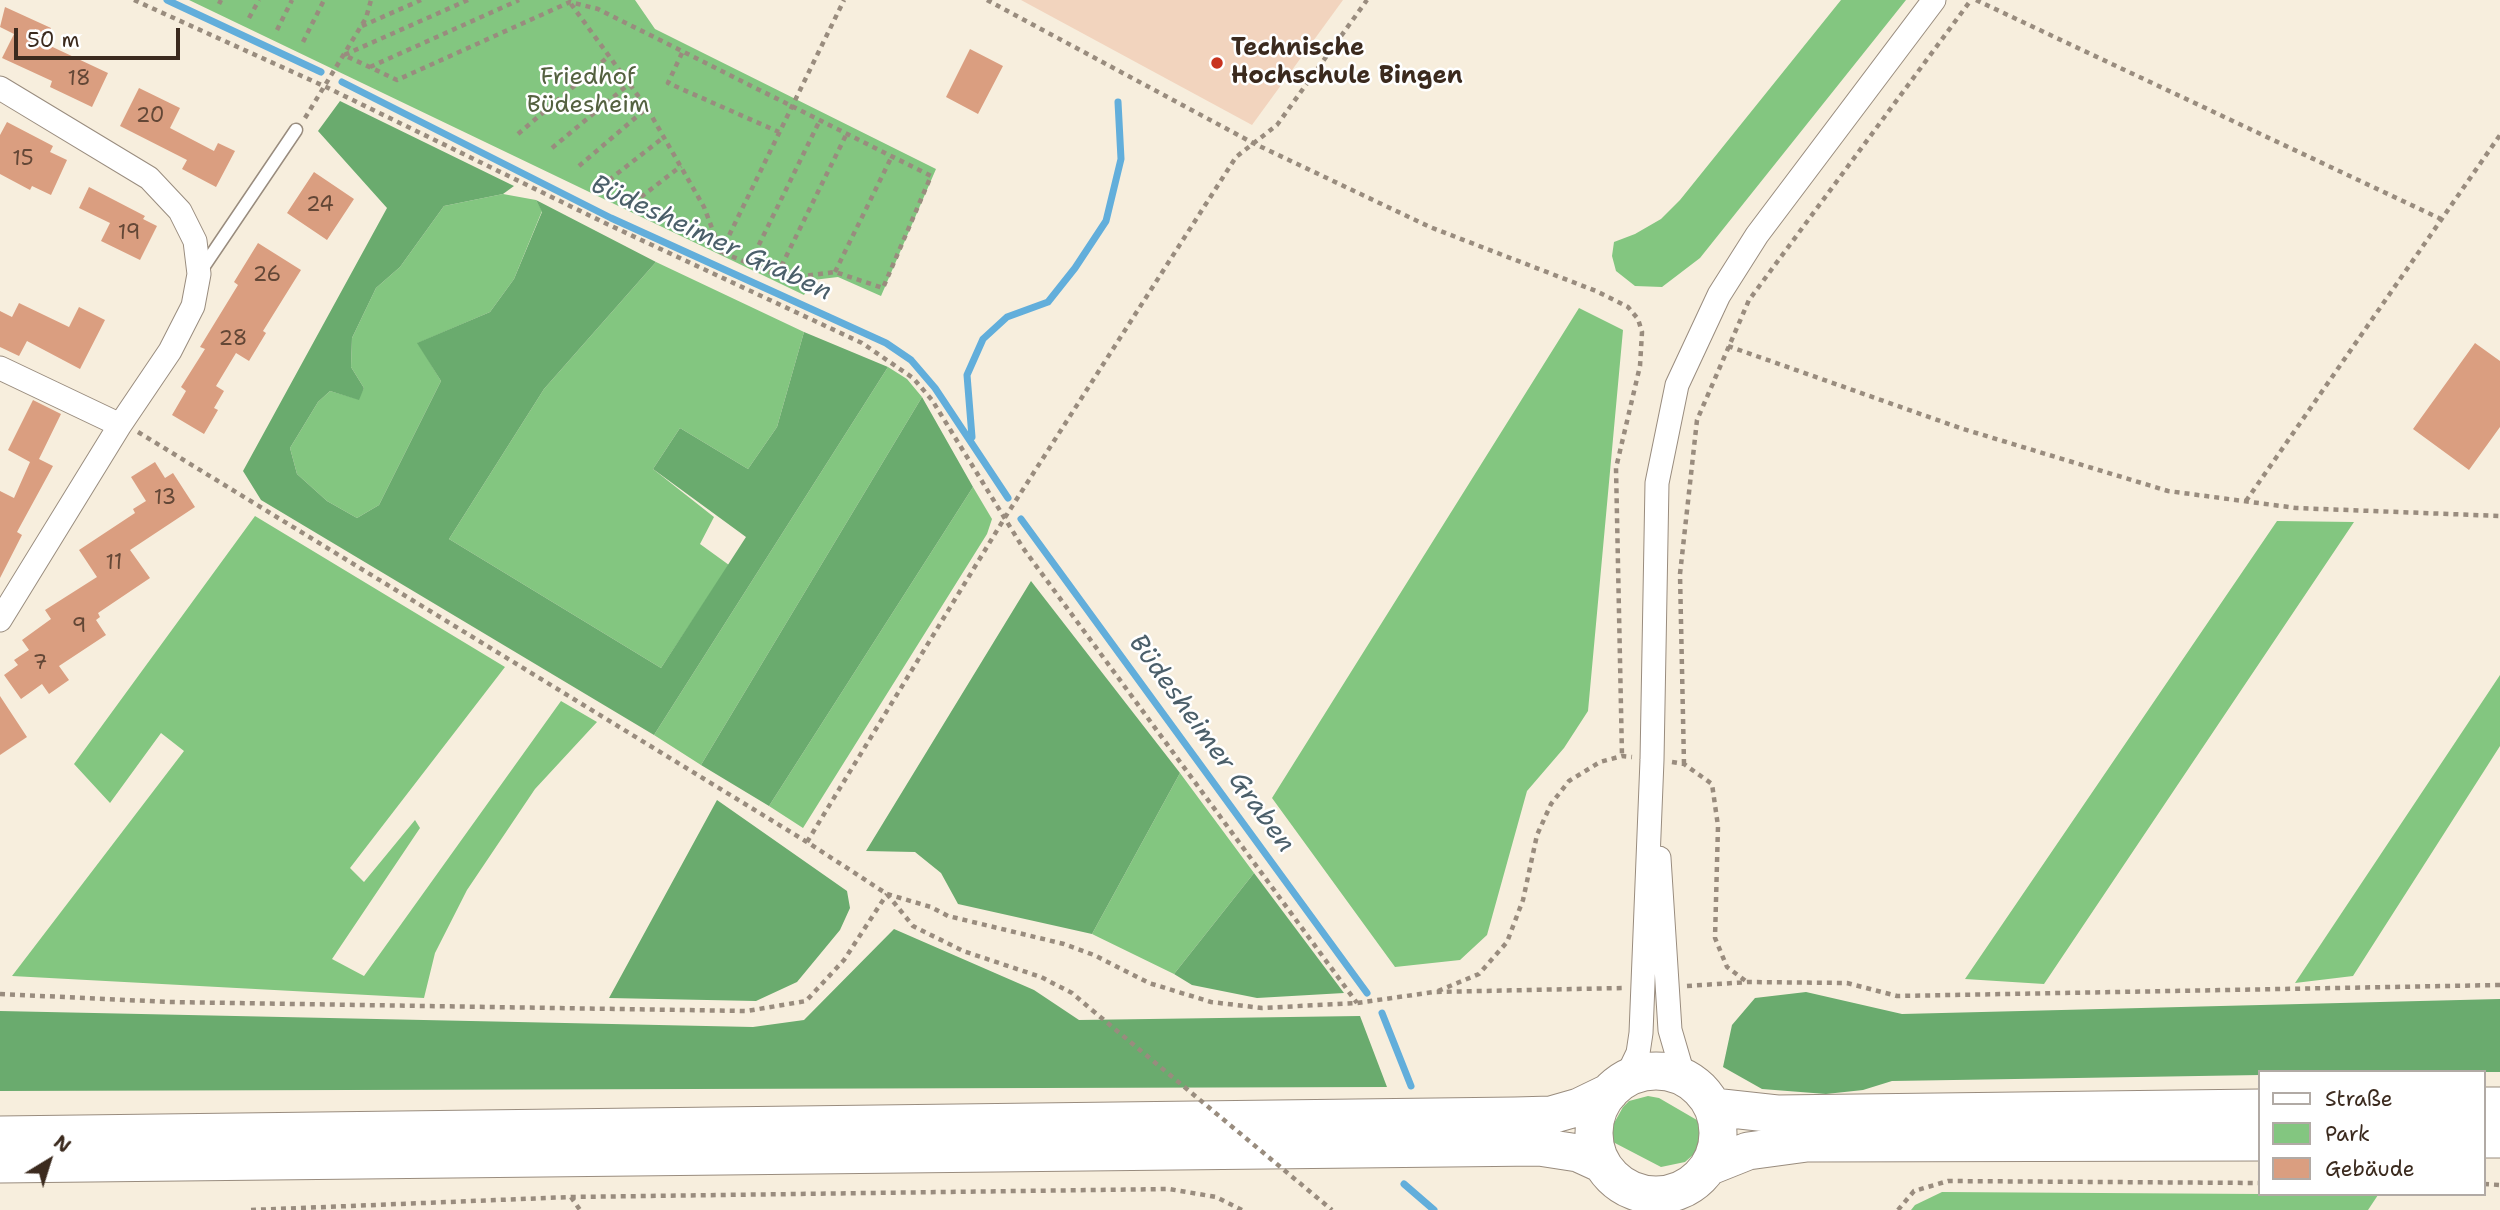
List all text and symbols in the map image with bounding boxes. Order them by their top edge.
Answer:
scale bar [18,14,184,58]
text: 50 m [27,26,80,54]
place label: Technische Hochschule Bingen [1231,35,1463,91]
marker: Technische Hochschule Bingen [1209,55,1225,71]
park label: Friedhof Büdesheim [527,64,649,120]
house number: 18 [67,67,91,93]
house number: 20 [136,104,164,130]
house number: 15 [12,147,34,173]
water label: Büdesheimer Graben [586,169,836,309]
house number: 24 [306,193,334,219]
house number: 19 [118,221,140,247]
house number: 26 [253,263,281,289]
house number: 28 [219,327,247,353]
house number: 13 [154,486,176,512]
house number: 11 [106,551,122,577]
house number: 9 [72,614,86,640]
water label: Büdesheimer Graben [1121,629,1301,859]
house number: 7 [33,651,47,677]
legend [2258,1070,2486,1196]
text: Straße [2325,1085,2393,1113]
text: Park [2325,1120,2370,1148]
north arrow [14,1126,84,1196]
text: N [49,1130,76,1159]
text: Gebäude [2325,1155,2415,1183]

